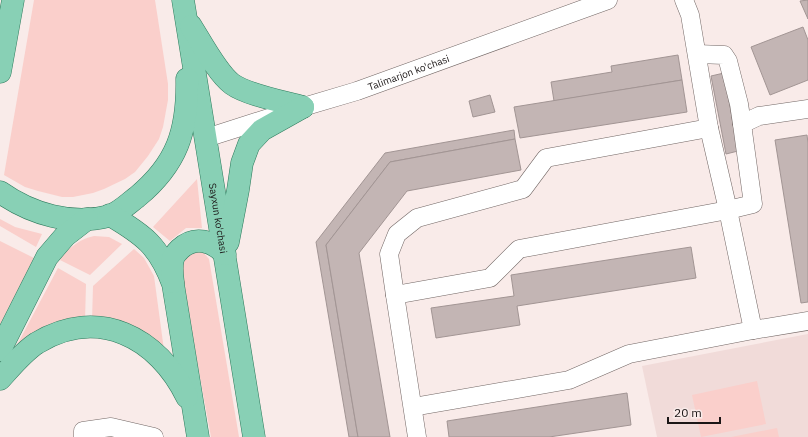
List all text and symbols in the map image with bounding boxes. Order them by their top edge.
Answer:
street label: Talimarjon ko'chasi [366,52,451,93]
street label: Sayxun ko'chasi [206,182,231,254]
scale bar [668,399,720,425]
text: 20 m [674,405,702,420]

